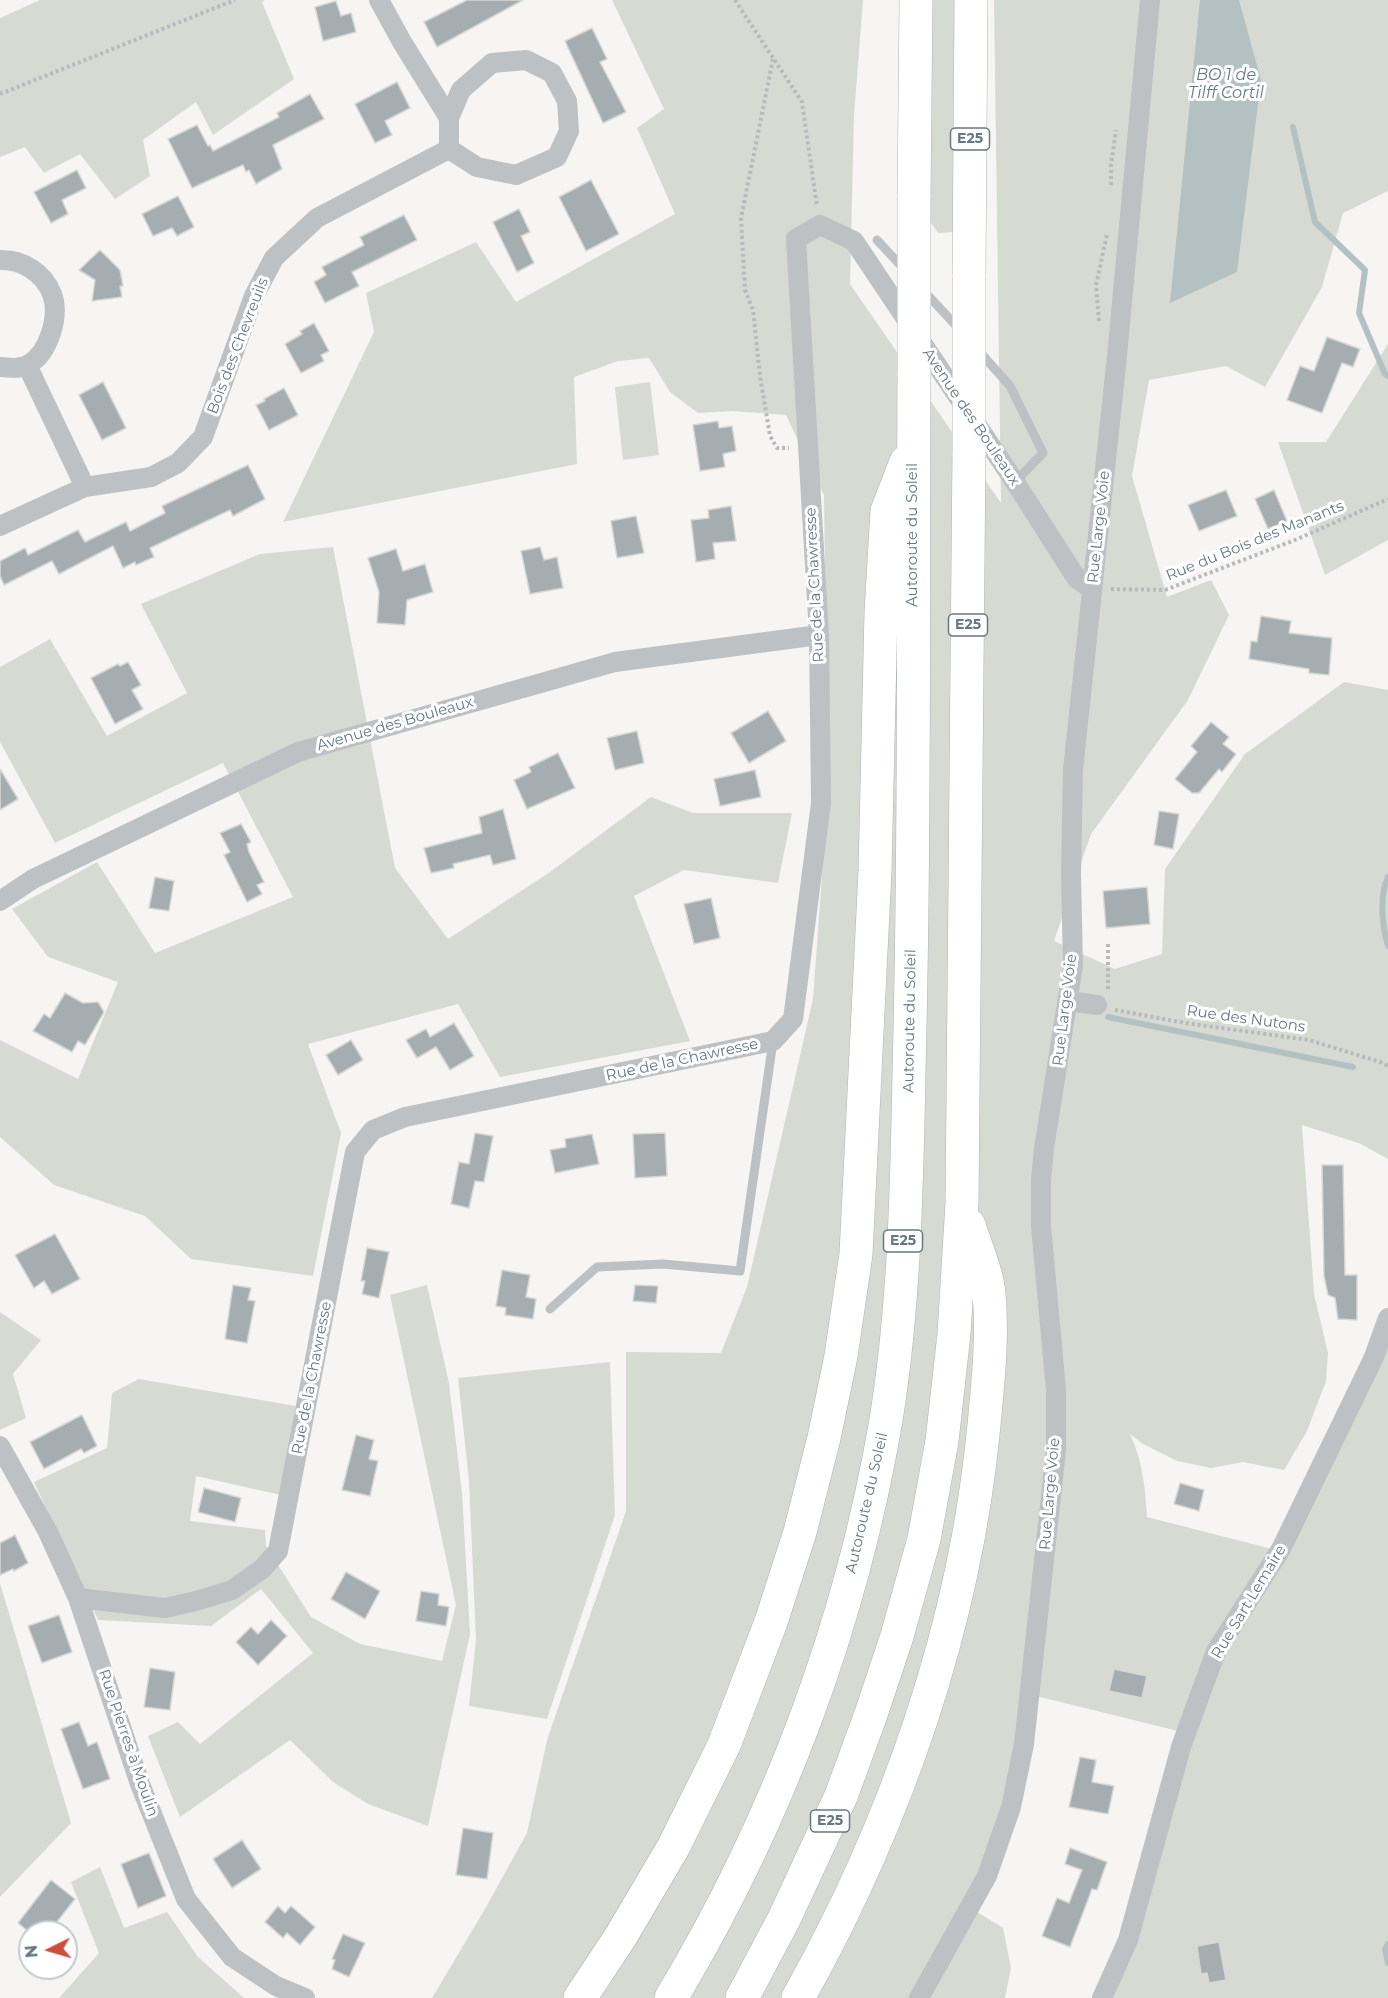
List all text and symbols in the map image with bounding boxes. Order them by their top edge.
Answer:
water label: BO 1 de Tilff Cortil [1188,65,1264,103]
road number: E25 [950,128,990,150]
street label: Bois des Chevreuils [204,275,272,417]
street label: Avenue des Bouleaux [918,345,1024,489]
street label: Autoroute du Soleil [904,463,922,607]
street label: Rue Large Voie [1084,470,1114,584]
street label: Rue du Bois des Manants [1163,497,1347,585]
street label: Rue de la Chawresse [802,507,828,663]
road number: E25 [948,614,988,636]
street label: Avenue des Bouleaux [315,693,475,755]
street label: Autoroute du Soleil [900,949,920,1093]
street label: Rue Large Voie [1049,953,1081,1067]
street label: Rue des Nutons [1186,1002,1306,1036]
street label: Rue de la Chawresse [604,1035,760,1085]
road number: E25 [884,1230,922,1252]
street label: Rue de la Chawresse [288,1300,336,1456]
street label: Autoroute du Soleil [842,1431,892,1575]
street label: Rue Large Voie [1036,1437,1064,1551]
street label: Rue Sart Lemaire [1208,1542,1290,1662]
street label: Rue Pierres à Moulin [94,1667,162,1819]
road number: E25 [810,1810,850,1832]
north arrow [18,1920,78,1980]
text: N [22,1944,42,1959]

